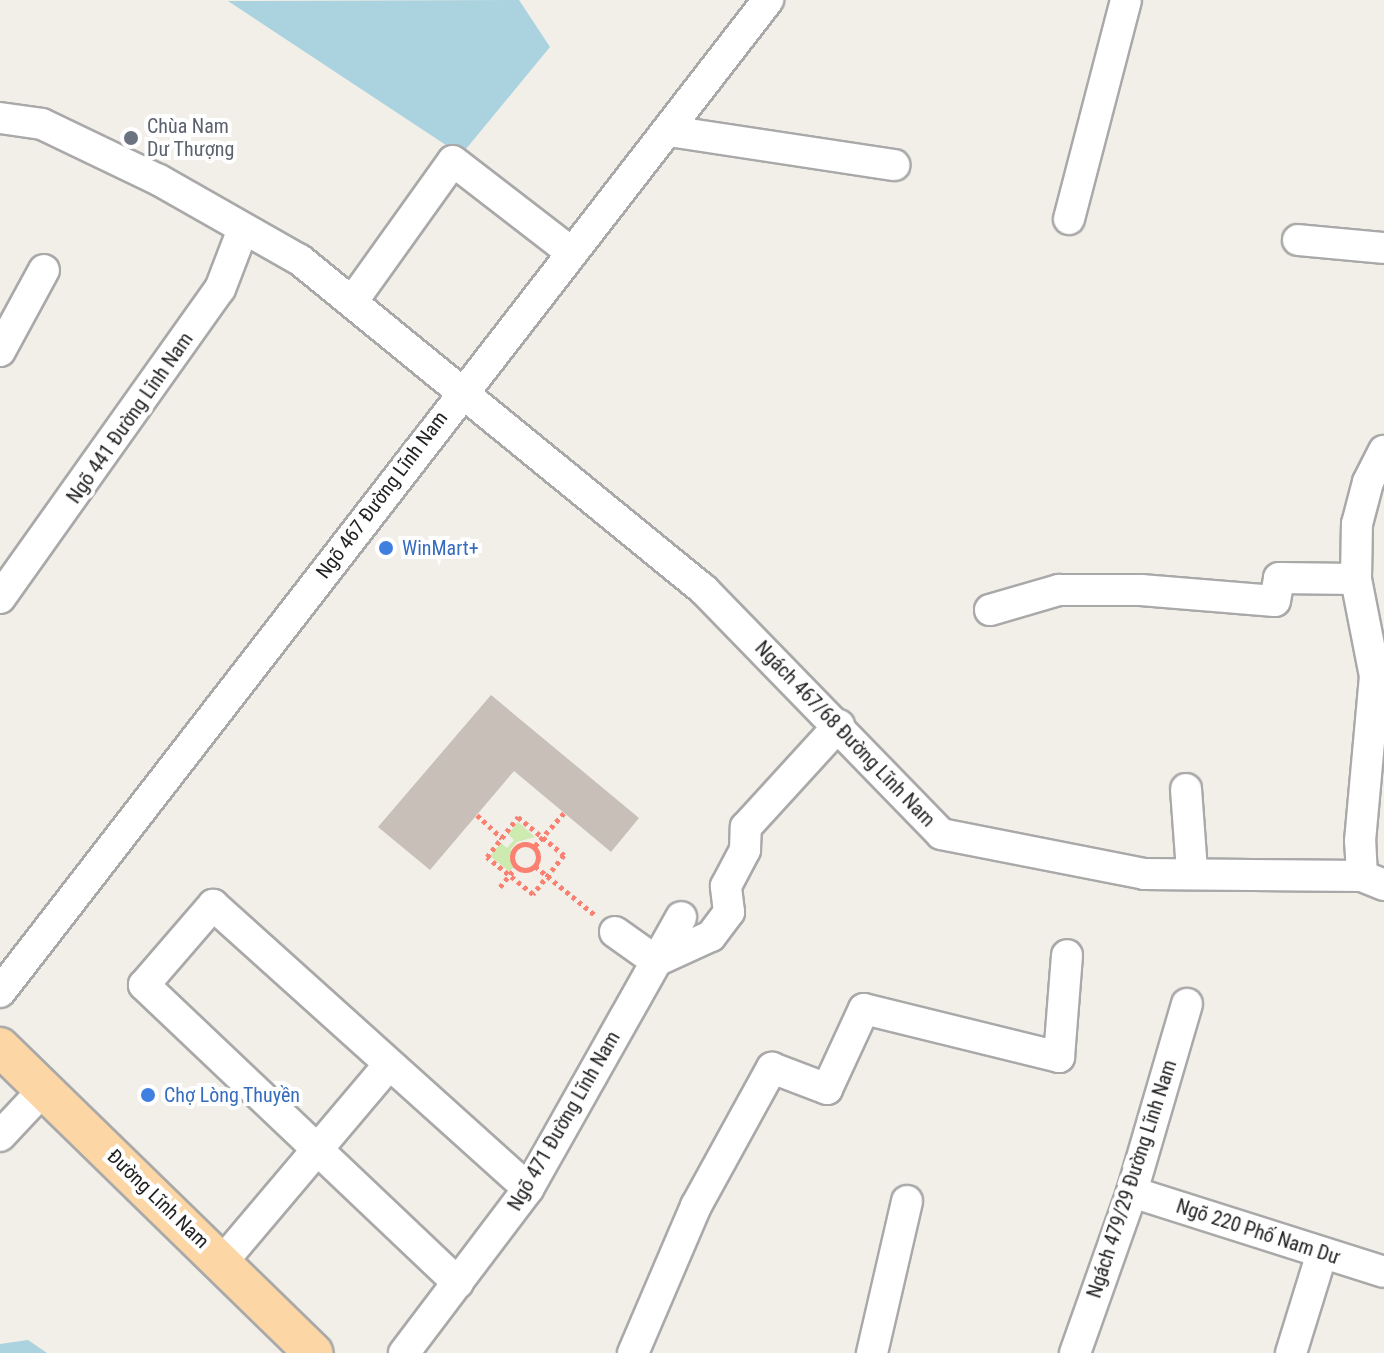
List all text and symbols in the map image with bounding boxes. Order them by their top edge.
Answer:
place label: Chùa Nam Dư Thượng [147,114,235,161]
marker: Chùa Nam Dư Thượng [122,129,140,147]
street label: Ngõ 441 Đường Lĩnh Nam [62,328,198,508]
street label: Ngõ 467 Đường Lĩnh Nam [311,407,453,583]
place label: WinMart+ [402,536,479,560]
marker: WinMart+ [377,539,395,557]
street label: Ngách 467/68 Đường Lĩnh Nam [750,636,940,832]
street label: Ngõ 471 Đường Lĩnh Nam [503,1027,625,1215]
street label: Ngách 479/29 Đường Lĩnh Nam [1082,1057,1182,1301]
place label: Chợ Lòng Thuyền [164,1083,300,1107]
marker: Chợ Lòng Thuyền [139,1086,157,1104]
street label: Đường Lĩnh Nam [102,1144,214,1254]
street label: Ngõ 220 Phố Nam Dư [1173,1194,1343,1270]

